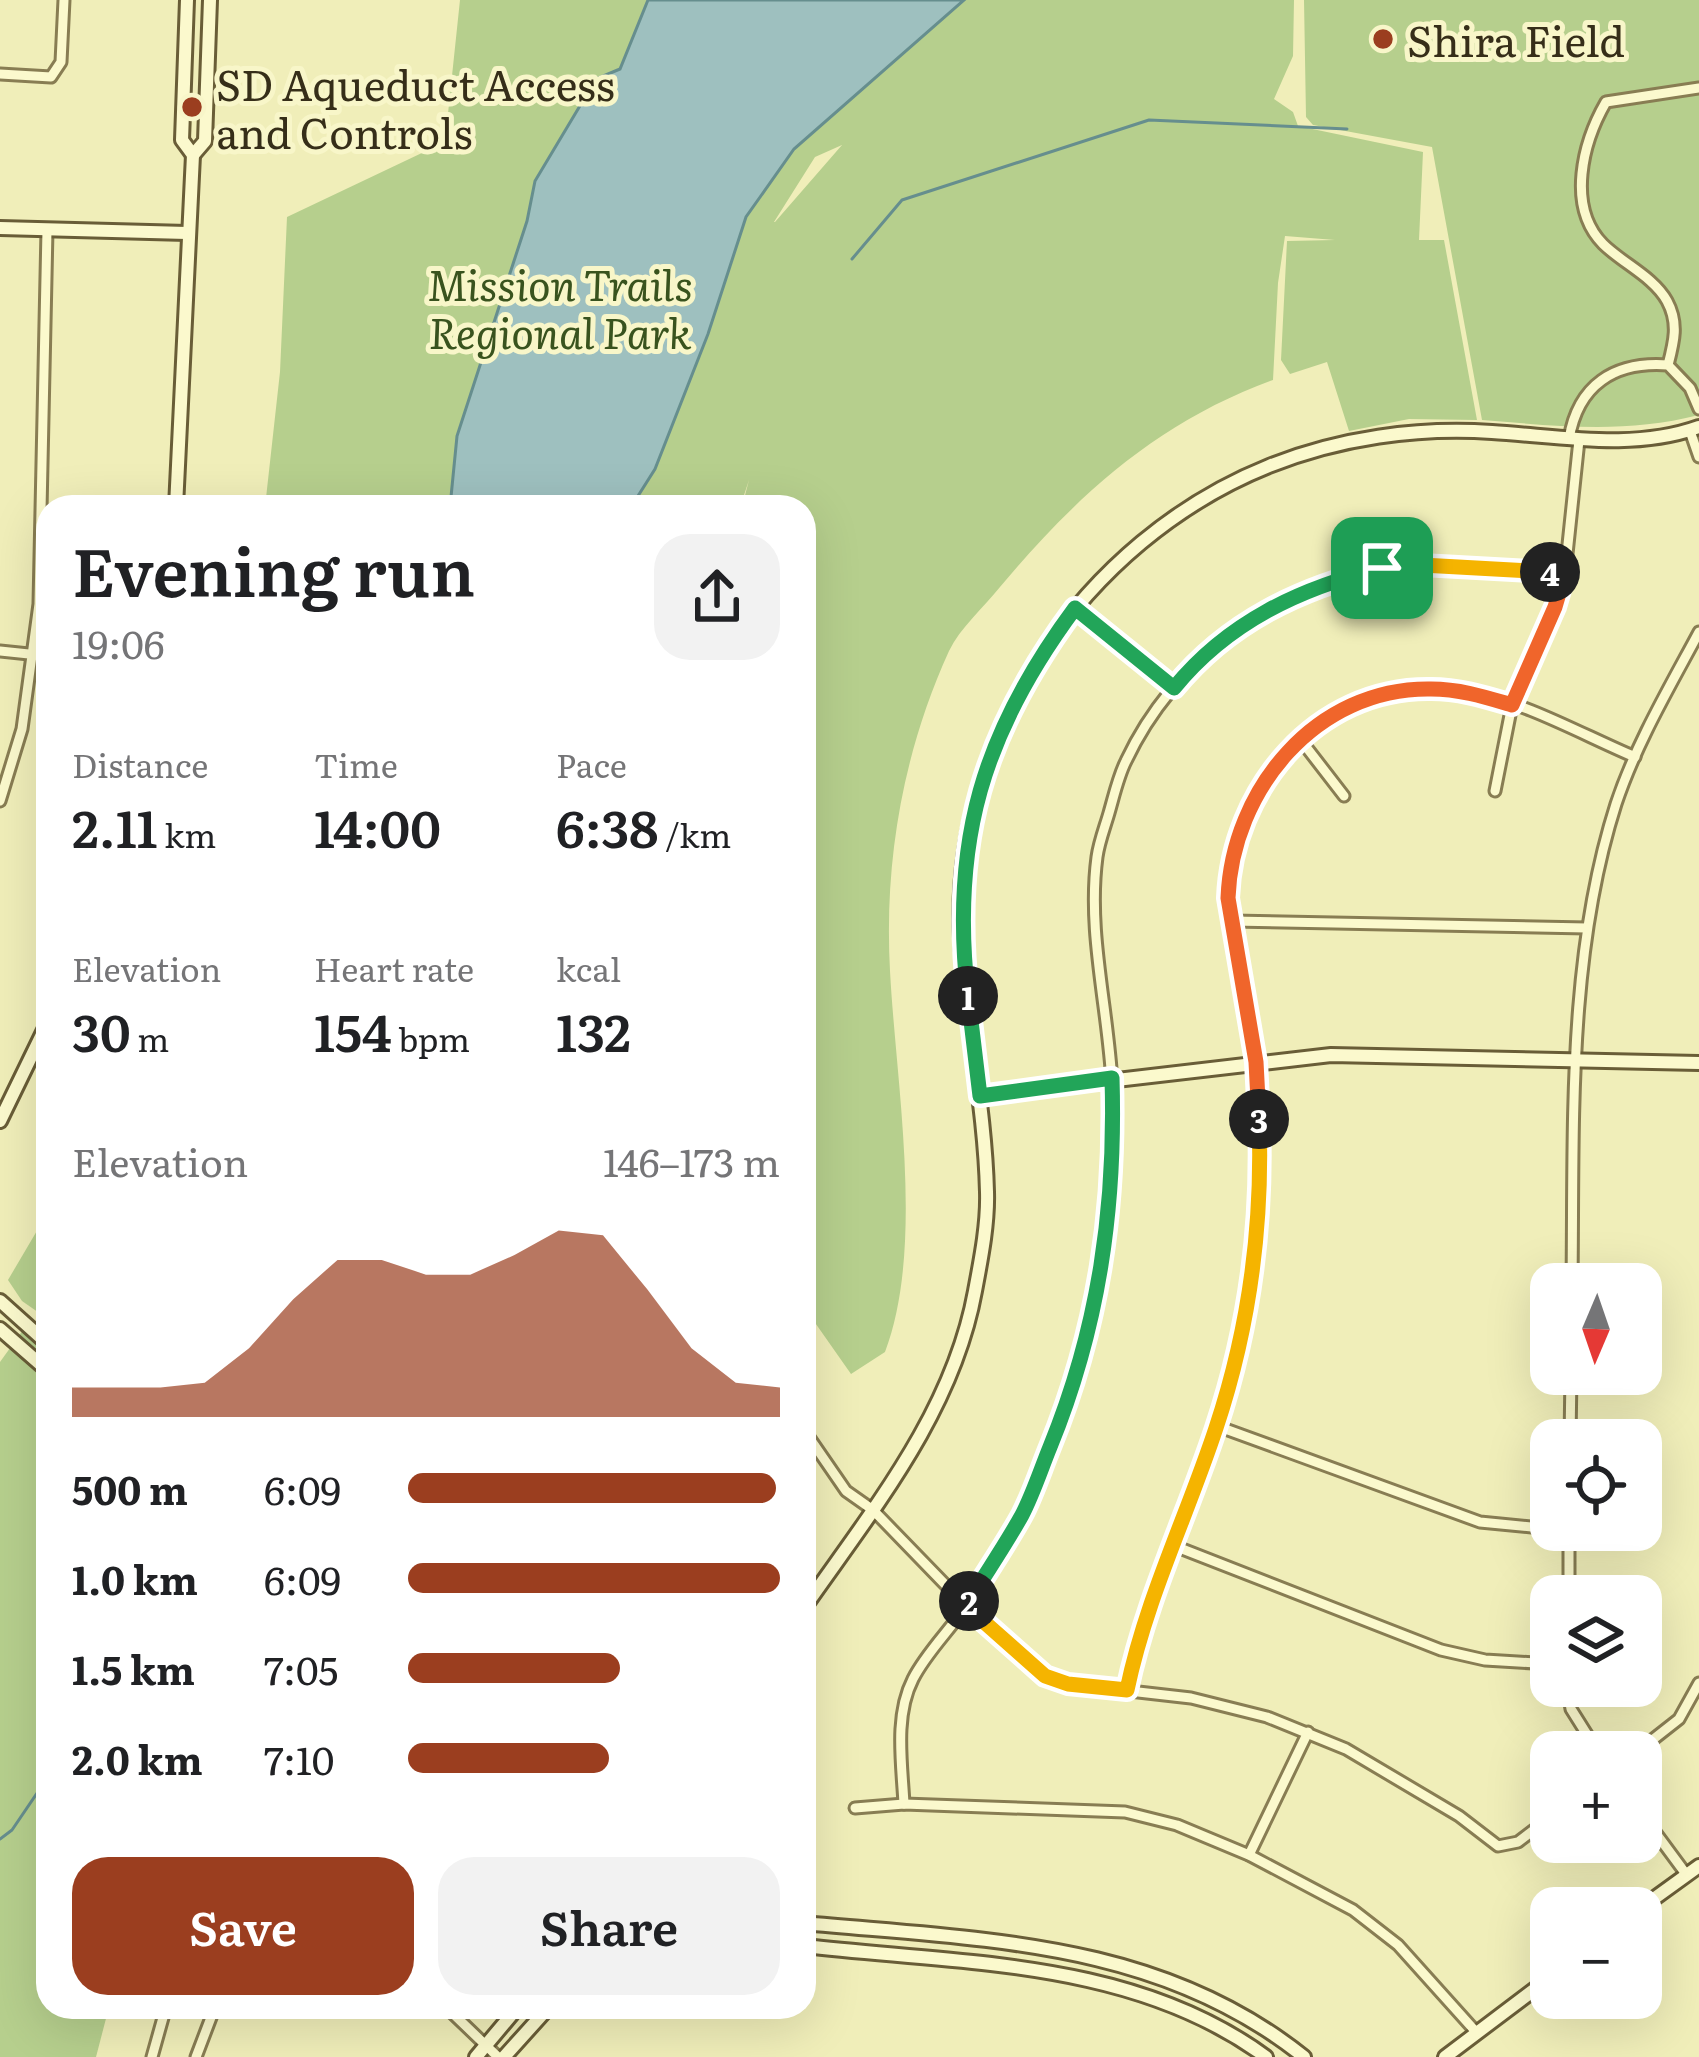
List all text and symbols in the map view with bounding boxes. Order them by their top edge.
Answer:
place label: Shira Field [1407,8,1625,70]
marker: Shira Field [1370,26,1396,52]
place label: SD Aqueduct Access and Controls [216,52,615,162]
marker: SD Aqueduct Access and Controls [179,94,205,120]
park label: Mission Trails Regional Park [427,252,693,362]
pin [1331,517,1433,619]
text: Evening run [72,519,475,617]
button: share [654,534,780,660]
icon: arrive [1349,535,1415,601]
pin: 4 [1520,542,1580,602]
text: 4 [1540,547,1560,596]
text: 19:06 [72,613,165,671]
text: Distance [72,739,208,788]
text: Time [314,739,398,788]
text: Pace [556,739,627,788]
text: 2.11 [72,788,158,864]
text: 14:00 [314,788,441,864]
text: 6:38 [556,788,659,864]
text: km [158,809,216,858]
text: /km [659,809,731,858]
text: Elevation [72,943,221,992]
text: Heart rate [314,943,474,992]
text: kcal [556,943,621,992]
pin: 1 [938,966,998,1026]
text: 1 [961,971,975,1020]
text: 30 [72,992,131,1068]
text: 154 [314,992,392,1068]
text: 132 [556,992,631,1068]
text: m [131,1013,169,1062]
text: bpm [392,1013,470,1062]
pin: 3 [1229,1089,1289,1149]
text: 3 [1250,1094,1268,1143]
text: Elevation [72,1131,248,1189]
text: 146–173 m [603,1131,780,1189]
north arrow [1530,1263,1662,1395]
map controls [1530,1263,1662,2019]
button: locate [1530,1419,1662,1551]
text: 500 m [72,1459,188,1517]
text: 6:09 [264,1459,341,1517]
text: 1.0 km [72,1549,198,1607]
text: 6:09 [264,1549,341,1607]
pin: 2 [939,1571,999,1631]
button: layers [1530,1575,1662,1707]
text: 2 [960,1576,978,1625]
text: 1.5 km [72,1639,195,1697]
text: 7:05 [264,1639,338,1697]
text: 2.0 km [72,1729,203,1787]
text: 7:10 [264,1729,334,1787]
button: + [1530,1731,1662,1863]
button: Save [72,1857,414,1995]
button: Share [438,1857,780,1995]
button: − [1530,1887,1662,2019]

